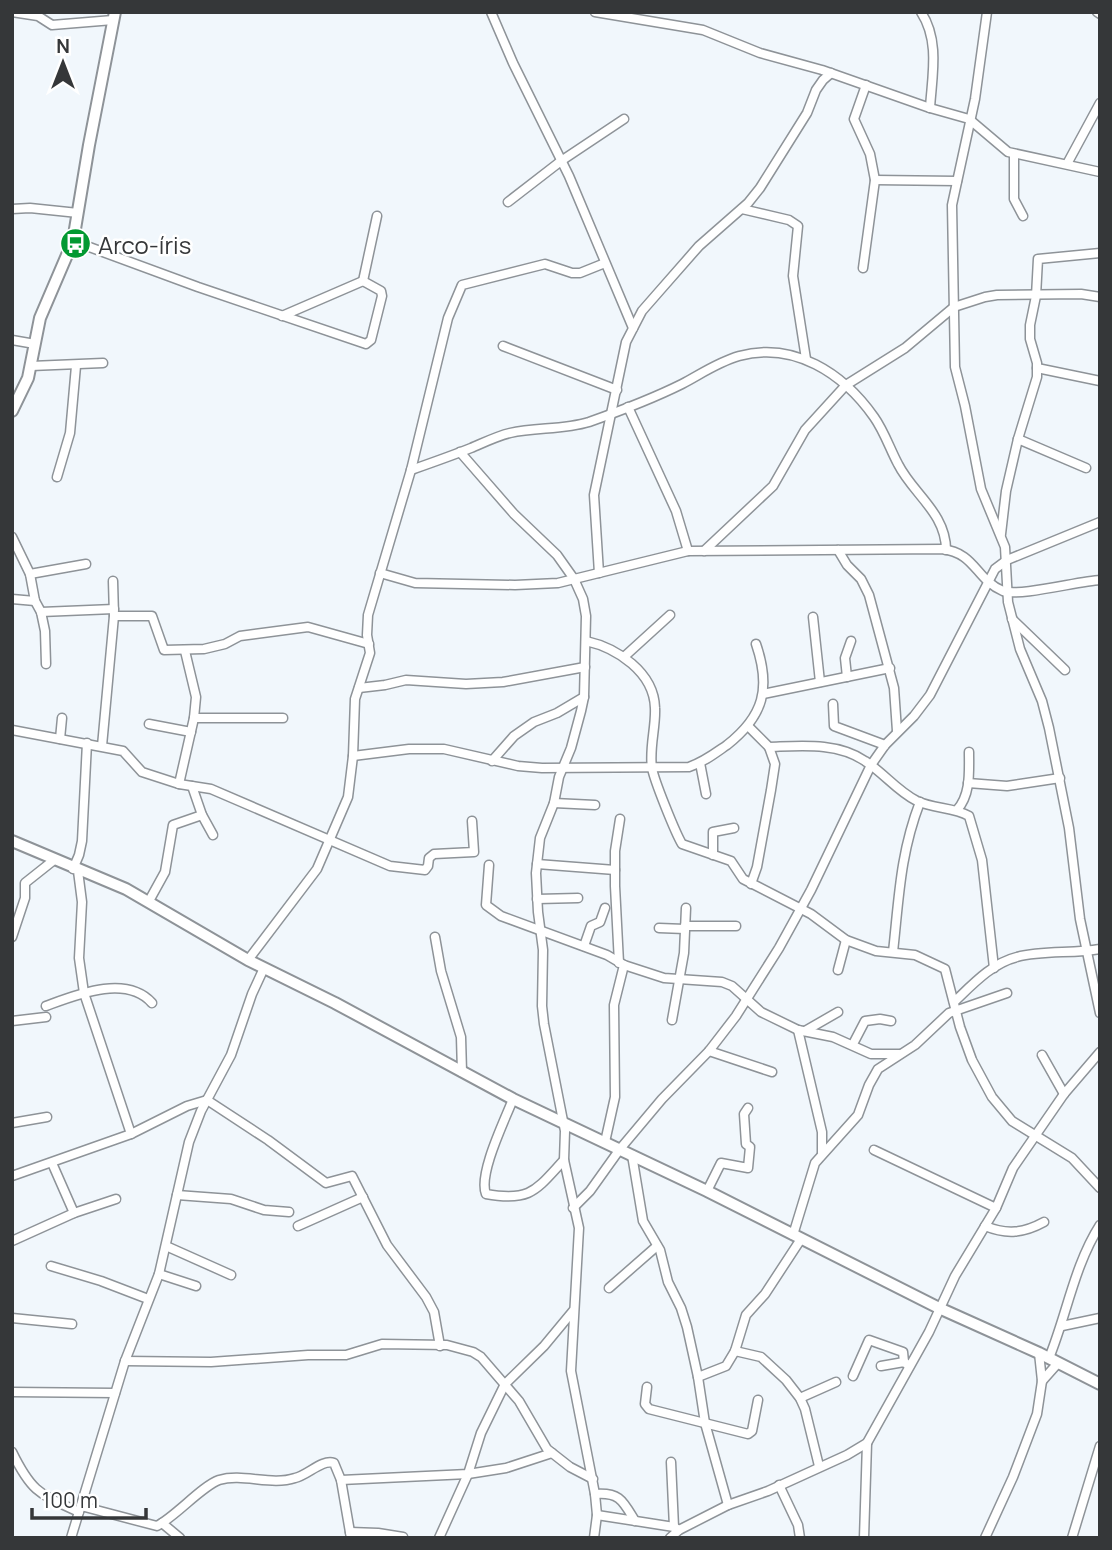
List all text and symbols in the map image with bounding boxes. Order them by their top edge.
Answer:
north arrow [28,28,98,98]
text: N [56,33,70,59]
bus stop icon: Arco-íris [58,227,92,261]
place label: Arco-íris [98,228,191,261]
scale bar [32,1476,145,1520]
text: 100 m [42,1486,98,1514]

